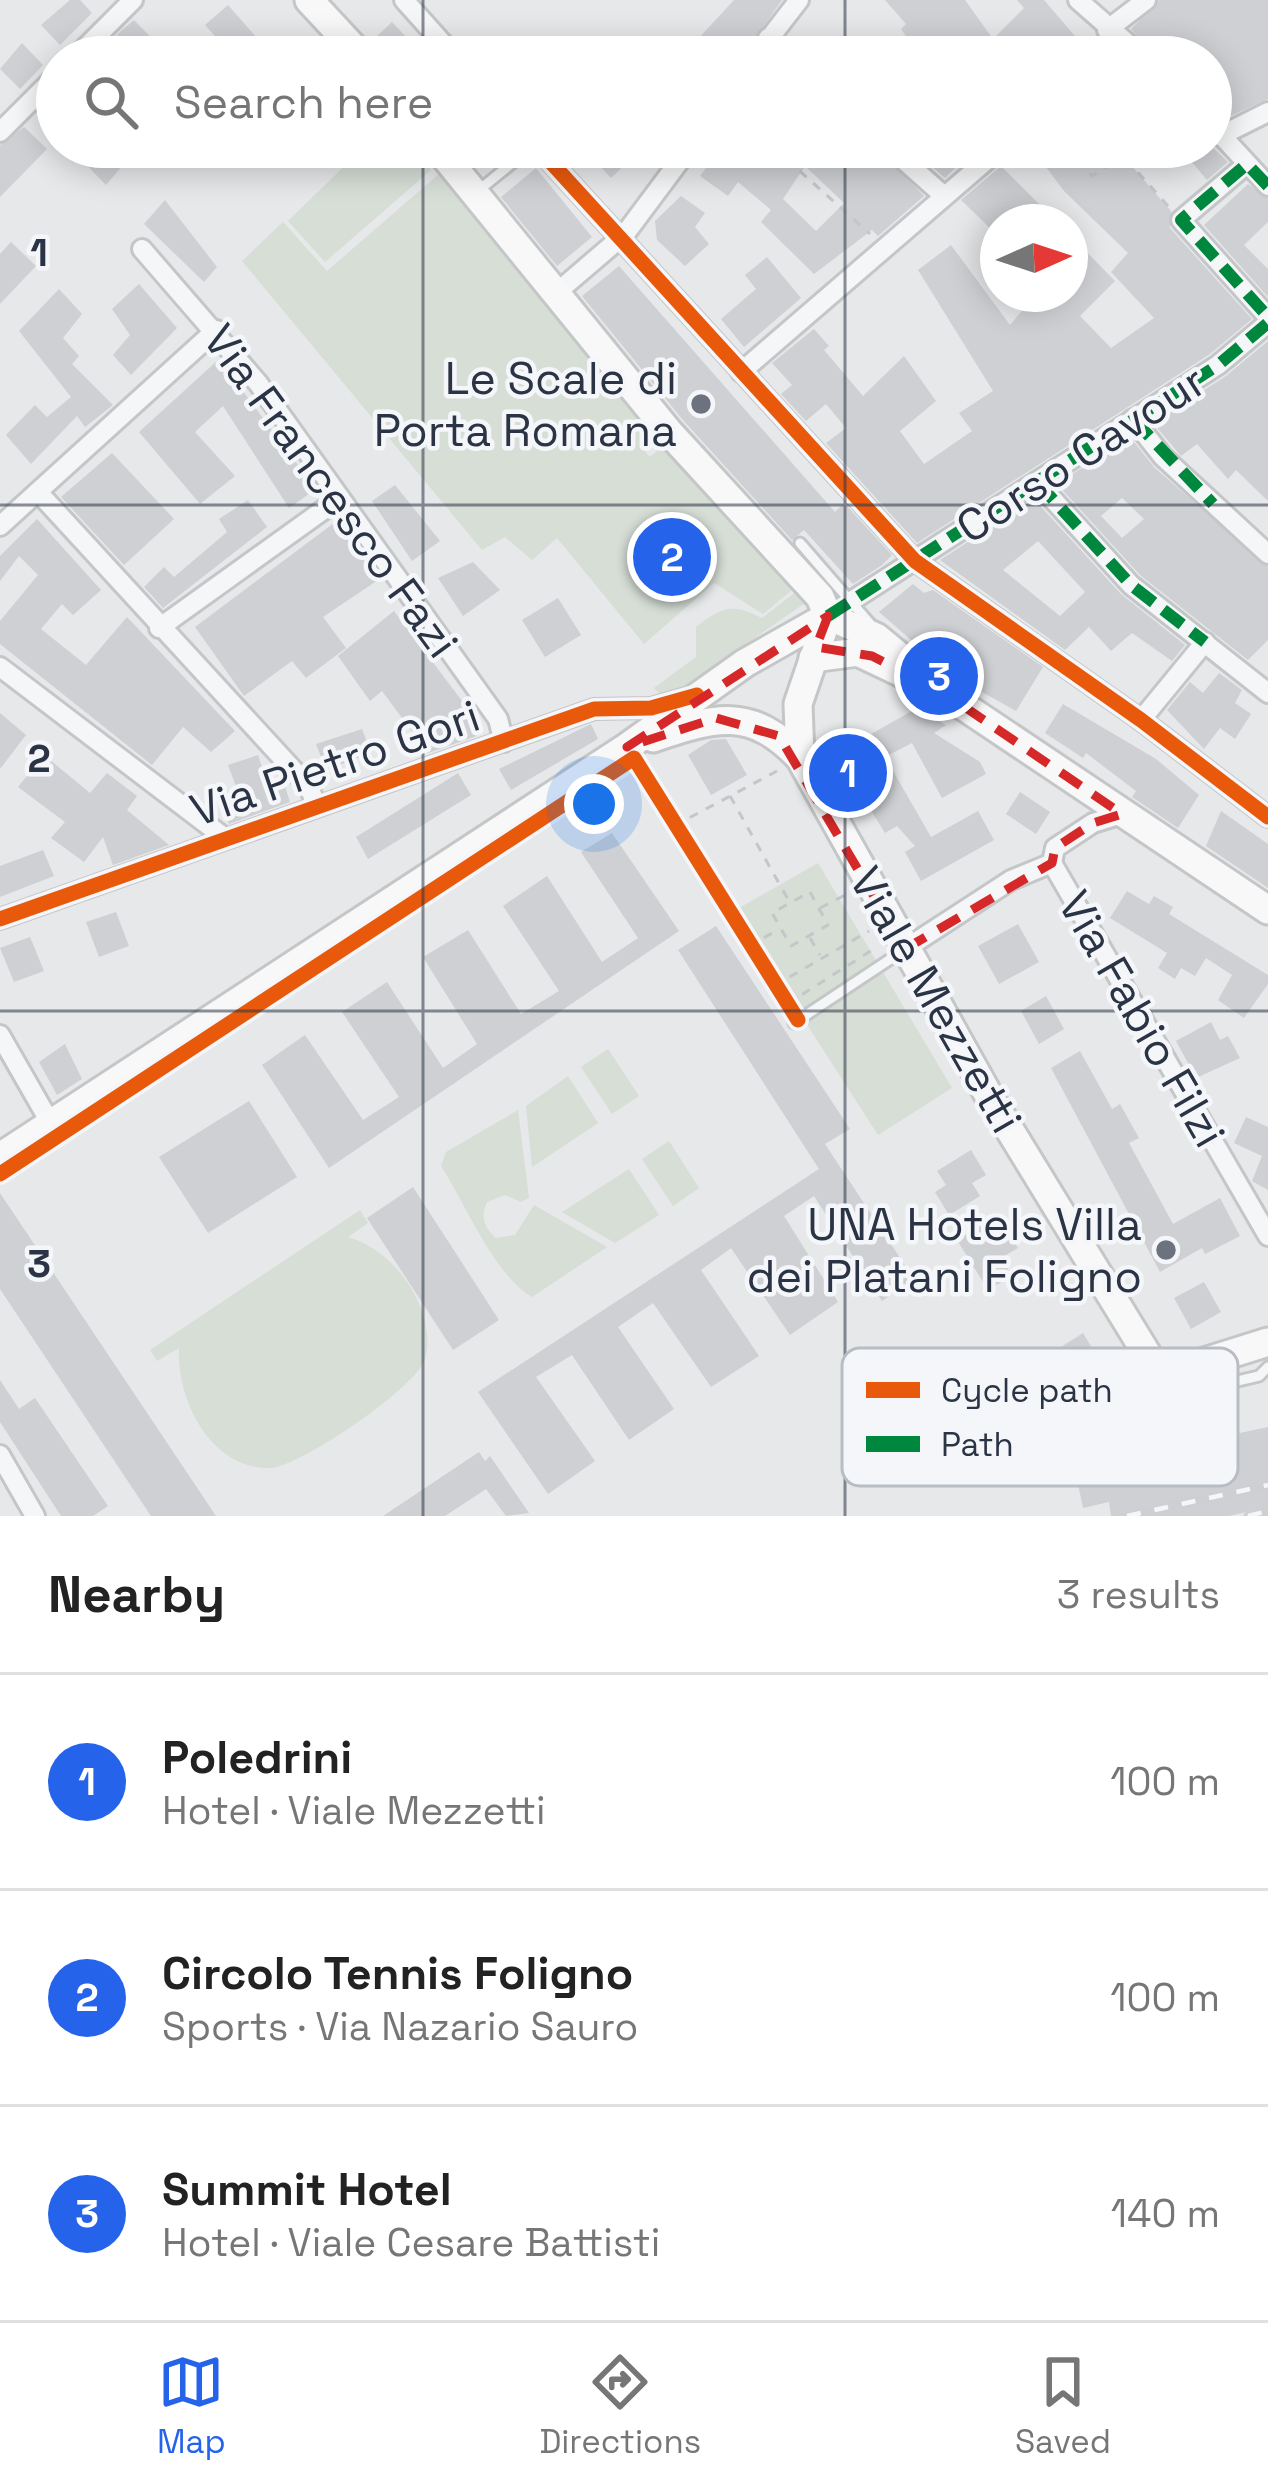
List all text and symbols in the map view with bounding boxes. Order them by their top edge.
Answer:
search box [36,36,1232,168]
icon: search [78,69,144,135]
text: Search here [174,74,433,131]
north arrow [980,204,1088,312]
text: 1 [30,228,48,277]
street label: Via Francesco Fazi [191,313,471,669]
place label: Le Scale di Porta Romana [374,350,677,459]
street label: Corso Cavour [946,352,1216,556]
marker: Le Scale di Porta Romana [688,391,714,417]
pin: 2 [633,512,711,602]
pin: 3 [900,631,978,721]
street label: Via Pietro Gori [183,687,487,839]
pin: 1 [809,728,887,818]
text: 2 [27,734,51,783]
your location [564,774,624,834]
street label: Viale Mezzetti [837,857,1035,1143]
street label: Via Fabio Filzi [1046,881,1238,1157]
place label: UNA Hotels Villa dei Platani Foligno [746,1196,1142,1305]
marker: UNA Hotels Villa dei Platani Foligno [1153,1237,1179,1263]
text: 3 [27,1239,51,1288]
legend [842,1348,1238,1486]
text: Cycle path [941,1370,1113,1412]
text: Path [941,1424,1014,1466]
text: Nearby [48,1562,225,1627]
text: 3 results [1057,1570,1220,1619]
text: Poledrini [162,1729,352,1786]
text: 1 [78,1757,96,1806]
text: 100 m [1110,1757,1220,1806]
text: Hotel · Viale Mezzetti [162,1786,546,1835]
text: Circolo Tennis Foligno [162,1945,633,2002]
text: 2 [75,1973,99,2022]
text: 100 m [1110,1973,1220,2022]
text: Sports · Via Nazario Sauro [162,2002,638,2051]
text: Summit Hotel [162,2161,452,2218]
text: 3 [75,2189,99,2238]
text: 140 m [1111,2189,1220,2238]
text: Hotel · Viale Cesare Battisti [162,2218,660,2267]
tab: Map [157,2349,226,2463]
tab: Directions [539,2349,701,2463]
tab: Saved [1015,2349,1111,2463]

